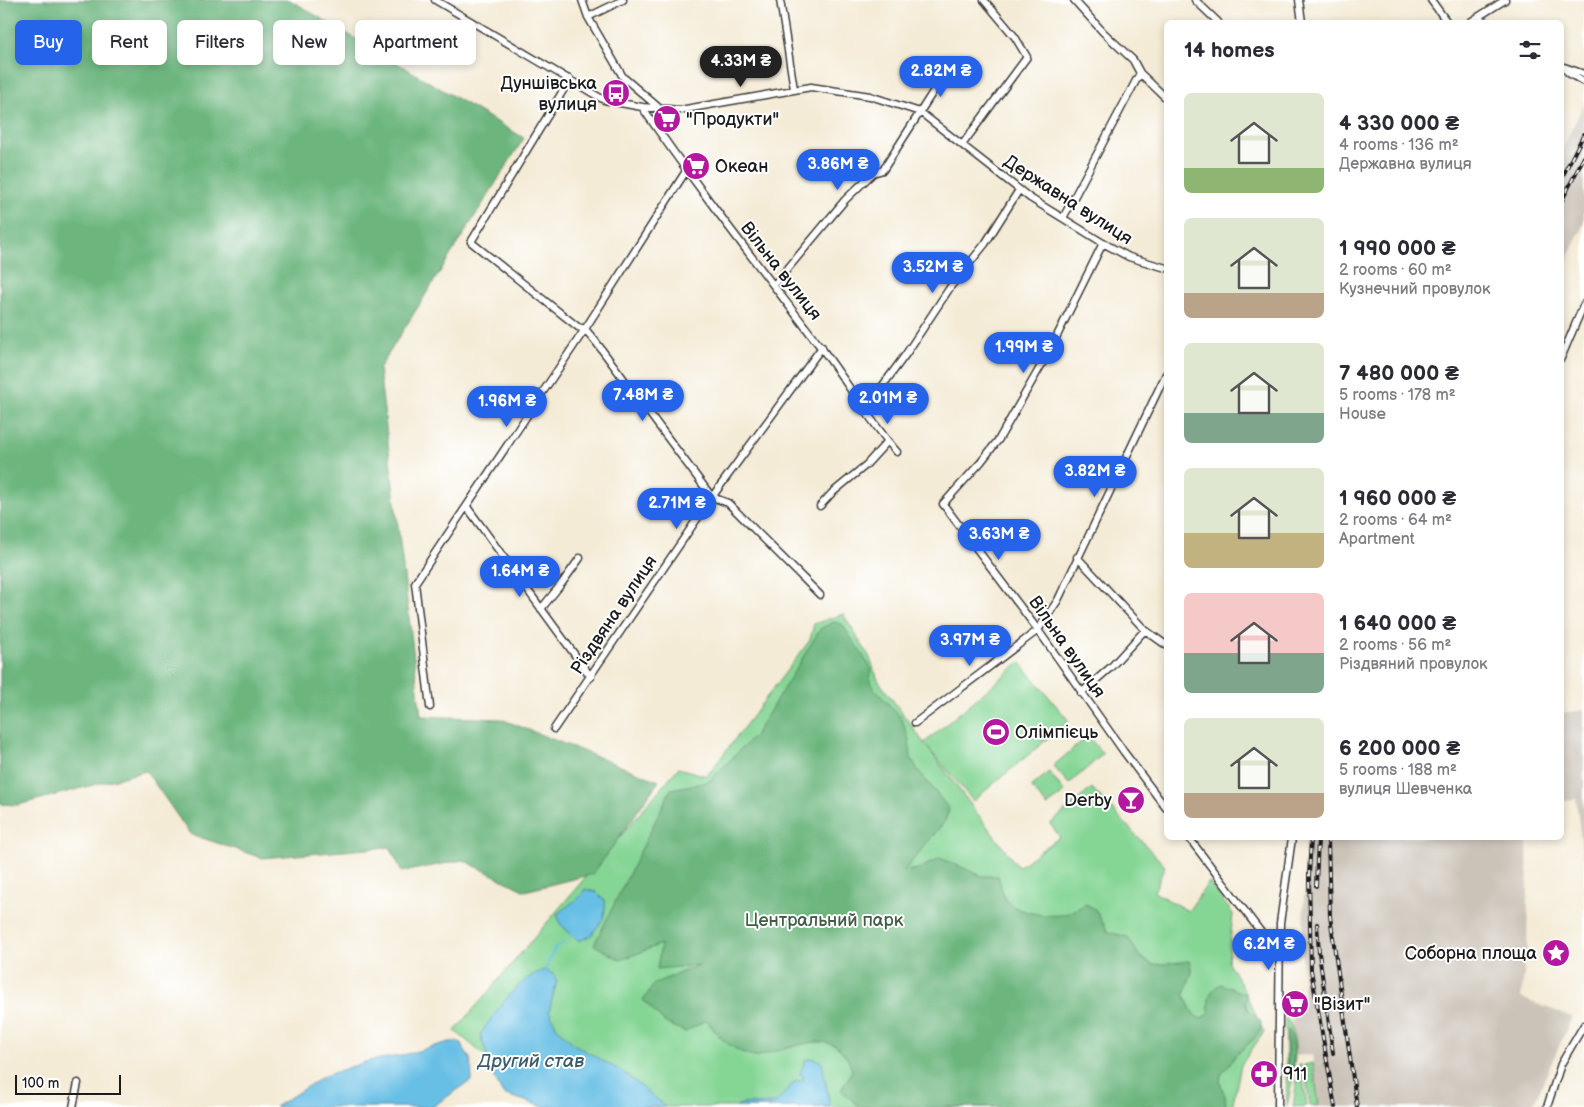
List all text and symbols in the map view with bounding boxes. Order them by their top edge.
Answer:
chip: Buy [15,20,82,65]
chip: Rent [92,20,167,65]
chip: Filters [177,20,263,65]
chip: New [273,20,345,65]
chip: Apartment [355,20,476,65]
icon: filters [1516,36,1544,64]
text: 14 homes [1184,38,1275,63]
pin: 4.33M ₴ [695,46,787,88]
text: 4.33M ₴ [711,52,771,71]
pin: 2.82M ₴ [895,56,987,98]
text: 2.82M ₴ [910,62,972,81]
place label: Дуншівська вулиця [500,73,597,115]
bus stop icon: Дуншівська вулиця [601,78,631,108]
supermarket icon: "Продукти" [652,104,682,134]
place label: "Продукти" [686,109,779,130]
text: 4 330 000 ₴ [1339,111,1459,136]
icon: home [1224,113,1284,173]
text: 4 rooms · 136 m² [1339,136,1459,155]
pin: 3.86M ₴ [792,148,884,191]
supermarket icon: Океан [681,151,711,181]
street label: Державна вулиця [1000,151,1136,249]
text: 3.86M ₴ [808,155,868,174]
text: Державна вулиця [1339,155,1472,174]
place label: Океан [715,156,768,177]
street label: Вільна вулиця [736,218,826,324]
text: 1 990 000 ₴ [1339,236,1456,261]
icon: home [1224,238,1284,298]
pin: 3.52M ₴ [887,252,979,294]
text: 3.52M ₴ [903,258,963,277]
text: 2 rooms · 60 m² [1339,261,1452,280]
text: Кузнечний провулок [1339,280,1490,299]
pin: 1.99M ₴ [978,332,1070,374]
text: 1.99M ₴ [995,338,1053,357]
text: 7 480 000 ₴ [1339,361,1459,386]
icon: home [1224,363,1284,423]
pin: 7.48M ₴ [597,380,689,422]
pin: 2.01M ₴ [842,382,934,425]
pin: 1.96M ₴ [461,386,553,428]
text: 7.48M ₴ [613,386,673,405]
text: 5 rooms · 178 m² [1339,386,1456,405]
text: 2.01M ₴ [859,389,917,408]
text: 1.96M ₴ [478,392,536,411]
text: House [1339,405,1386,424]
pin: 3.82M ₴ [1049,456,1141,498]
text: 3.82M ₴ [1065,462,1125,481]
text: 1 960 000 ₴ [1339,486,1456,511]
pin: 2.71M ₴ [631,488,723,530]
icon: home [1224,488,1284,548]
text: 2.71M ₴ [648,494,706,513]
text: 2 rooms · 64 m² [1339,511,1452,530]
pin: 3.63M ₴ [953,518,1045,561]
text: 3.63M ₴ [969,525,1029,544]
text: Apartment [1339,530,1415,549]
street label: Різдвяна вулиця [566,551,662,679]
pin: 1.64M ₴ [474,556,566,598]
text: 1.64M ₴ [491,562,549,581]
street label: Вільна вулиця [1024,592,1110,702]
text: 1 640 000 ₴ [1339,611,1456,636]
icon: home [1224,613,1284,673]
pin: 3.97M ₴ [924,624,1016,667]
text: 3.97M ₴ [940,631,1000,650]
text: 2 rooms · 56 m² [1339,636,1451,655]
text: Різдвяний провулок [1339,655,1488,674]
sports icon: Олімпієць [981,717,1011,747]
place label: Олімпієць [1015,722,1098,743]
text: 6 200 000 ₴ [1339,736,1460,761]
icon: home [1224,738,1284,798]
text: 5 rooms · 188 m² [1339,761,1457,780]
text: вулиця Шевченка [1339,780,1472,799]
bar icon: Derby [1116,785,1146,815]
place label: Derby [1064,790,1113,811]
park label: Центральний парк [745,910,904,931]
pin: 6.2M ₴ [1228,928,1310,971]
text: 6.2M ₴ [1243,935,1295,954]
place icon: Соборна площа [1541,938,1571,968]
place label: Соборна площа [1405,943,1537,964]
supermarket icon: "Візит" [1280,989,1310,1019]
place label: "Візит" [1314,994,1370,1015]
water label: Другий став [477,1050,584,1073]
pharmacy icon: 911 [1249,1059,1279,1089]
place label: 911 [1283,1064,1307,1085]
scale bar [15,1072,121,1095]
text: 100 m [22,1075,59,1092]

